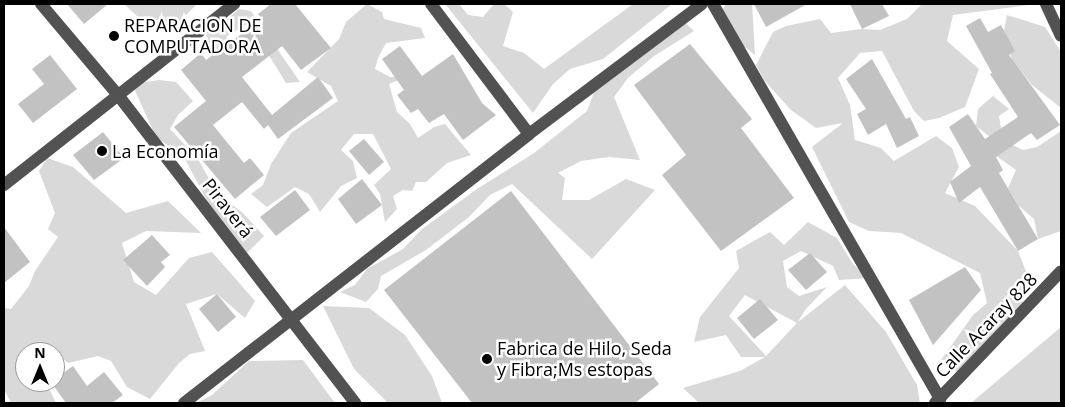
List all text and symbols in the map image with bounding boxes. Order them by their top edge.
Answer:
place label: REPARACION DE COMPUTADORA [124,15,261,58]
marker: REPARACION DE COMPUTADORA [108,30,120,42]
place label: La Economía [112,140,219,162]
marker: La Economía [96,145,108,157]
street label: Piraverá [198,174,258,242]
street label: Calle Acaray 828 [931,268,1041,382]
place label: Fabrica de Hilo, Seda y Fibra;Ms estopas [497,338,672,380]
north arrow [15,342,65,392]
text: N [34,343,46,362]
marker: Fabrica de Hilo, Seda y Fibra;Ms estopas [481,353,493,365]

